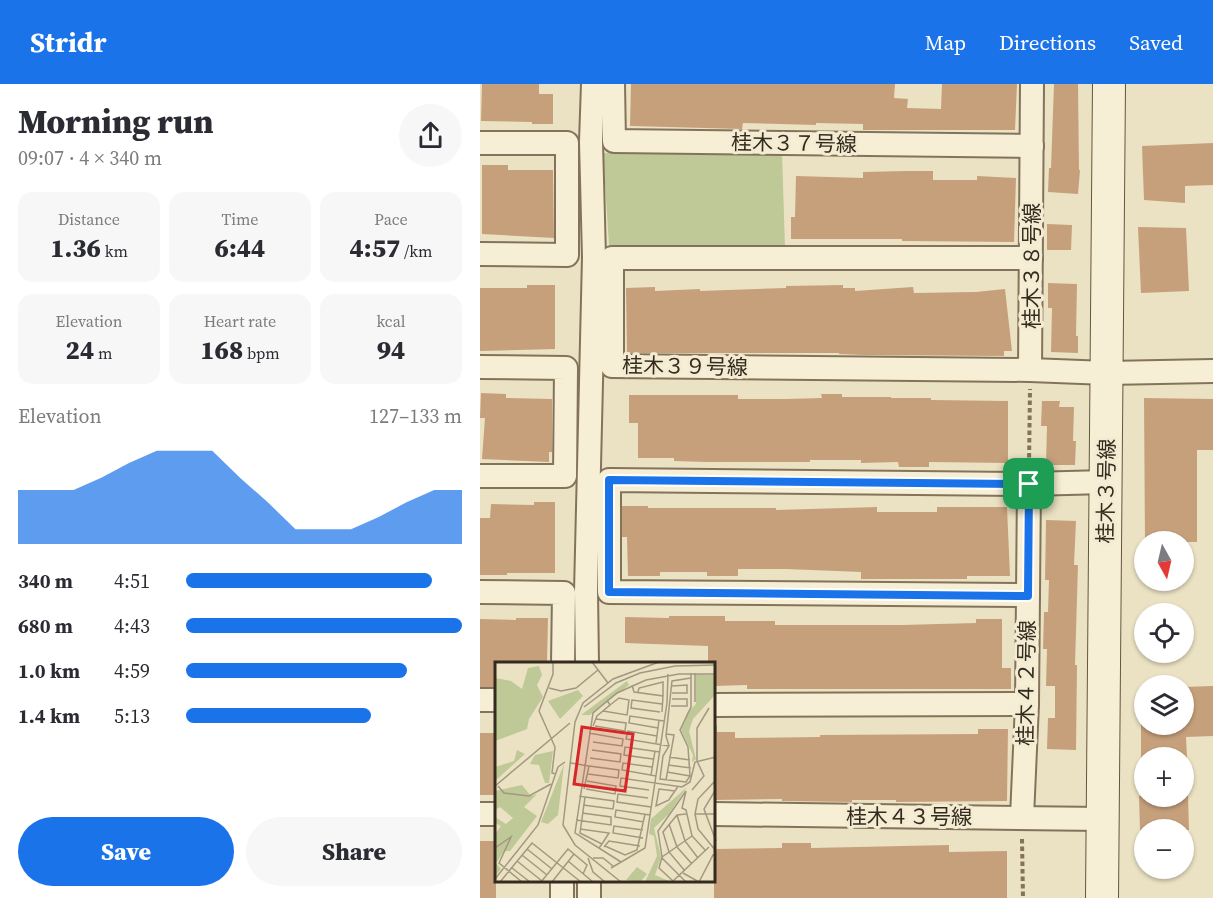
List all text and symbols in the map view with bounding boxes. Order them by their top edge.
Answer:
text: Stridr [30,23,106,61]
text: Map [925,28,966,57]
text: Directions [999,28,1096,57]
text: Saved [1129,28,1183,57]
text: Morning run [18,99,214,144]
button: share [399,104,462,167]
street label: 桂木３７号線 [731,127,857,159]
text: 09:07 · 4 × 340 m [18,144,162,172]
street label: 桂木３８号線 [1017,203,1046,329]
text: Distance [58,208,120,230]
text: Time [221,208,259,230]
text: Pace [374,208,408,230]
text: 1.36 [50,230,101,266]
text: 6:44 [215,230,265,266]
text: 4:57 [350,230,400,266]
text: km [101,240,128,262]
text: /km [400,240,432,262]
text: Elevation [56,310,122,332]
text: Heart rate [204,310,276,332]
text: kcal [376,310,406,332]
text: 24 [66,332,94,368]
text: 168 [200,332,243,368]
text: 94 [377,332,405,368]
text: m [94,342,112,364]
text: bpm [243,342,280,364]
street label: 桂木３９号線 [622,350,748,382]
text: Elevation [18,402,102,430]
text: 127–133 m [369,402,462,430]
street label: 桂木３号線 [1091,438,1121,544]
pin [1003,458,1054,509]
icon: arrive [1012,467,1045,500]
north arrow [1134,531,1194,591]
map controls [1134,531,1194,879]
text: 340 m [18,567,73,595]
text: 4:51 [114,567,150,595]
button: locate [1134,603,1194,663]
text: 680 m [18,612,73,640]
text: 4:43 [114,612,150,640]
street label: 桂木４２号線 [1010,620,1042,746]
text: 1.0 km [18,657,80,685]
text: 4:59 [114,657,150,685]
inset map [495,662,716,883]
button: layers [1134,675,1194,735]
text: 1.4 km [18,702,80,730]
text: 5:13 [114,702,150,730]
button: + [1134,747,1194,807]
street label: 桂木４３号線 [846,802,972,831]
button: Save [18,817,234,886]
button: Share [246,817,462,886]
button: − [1134,819,1194,879]

